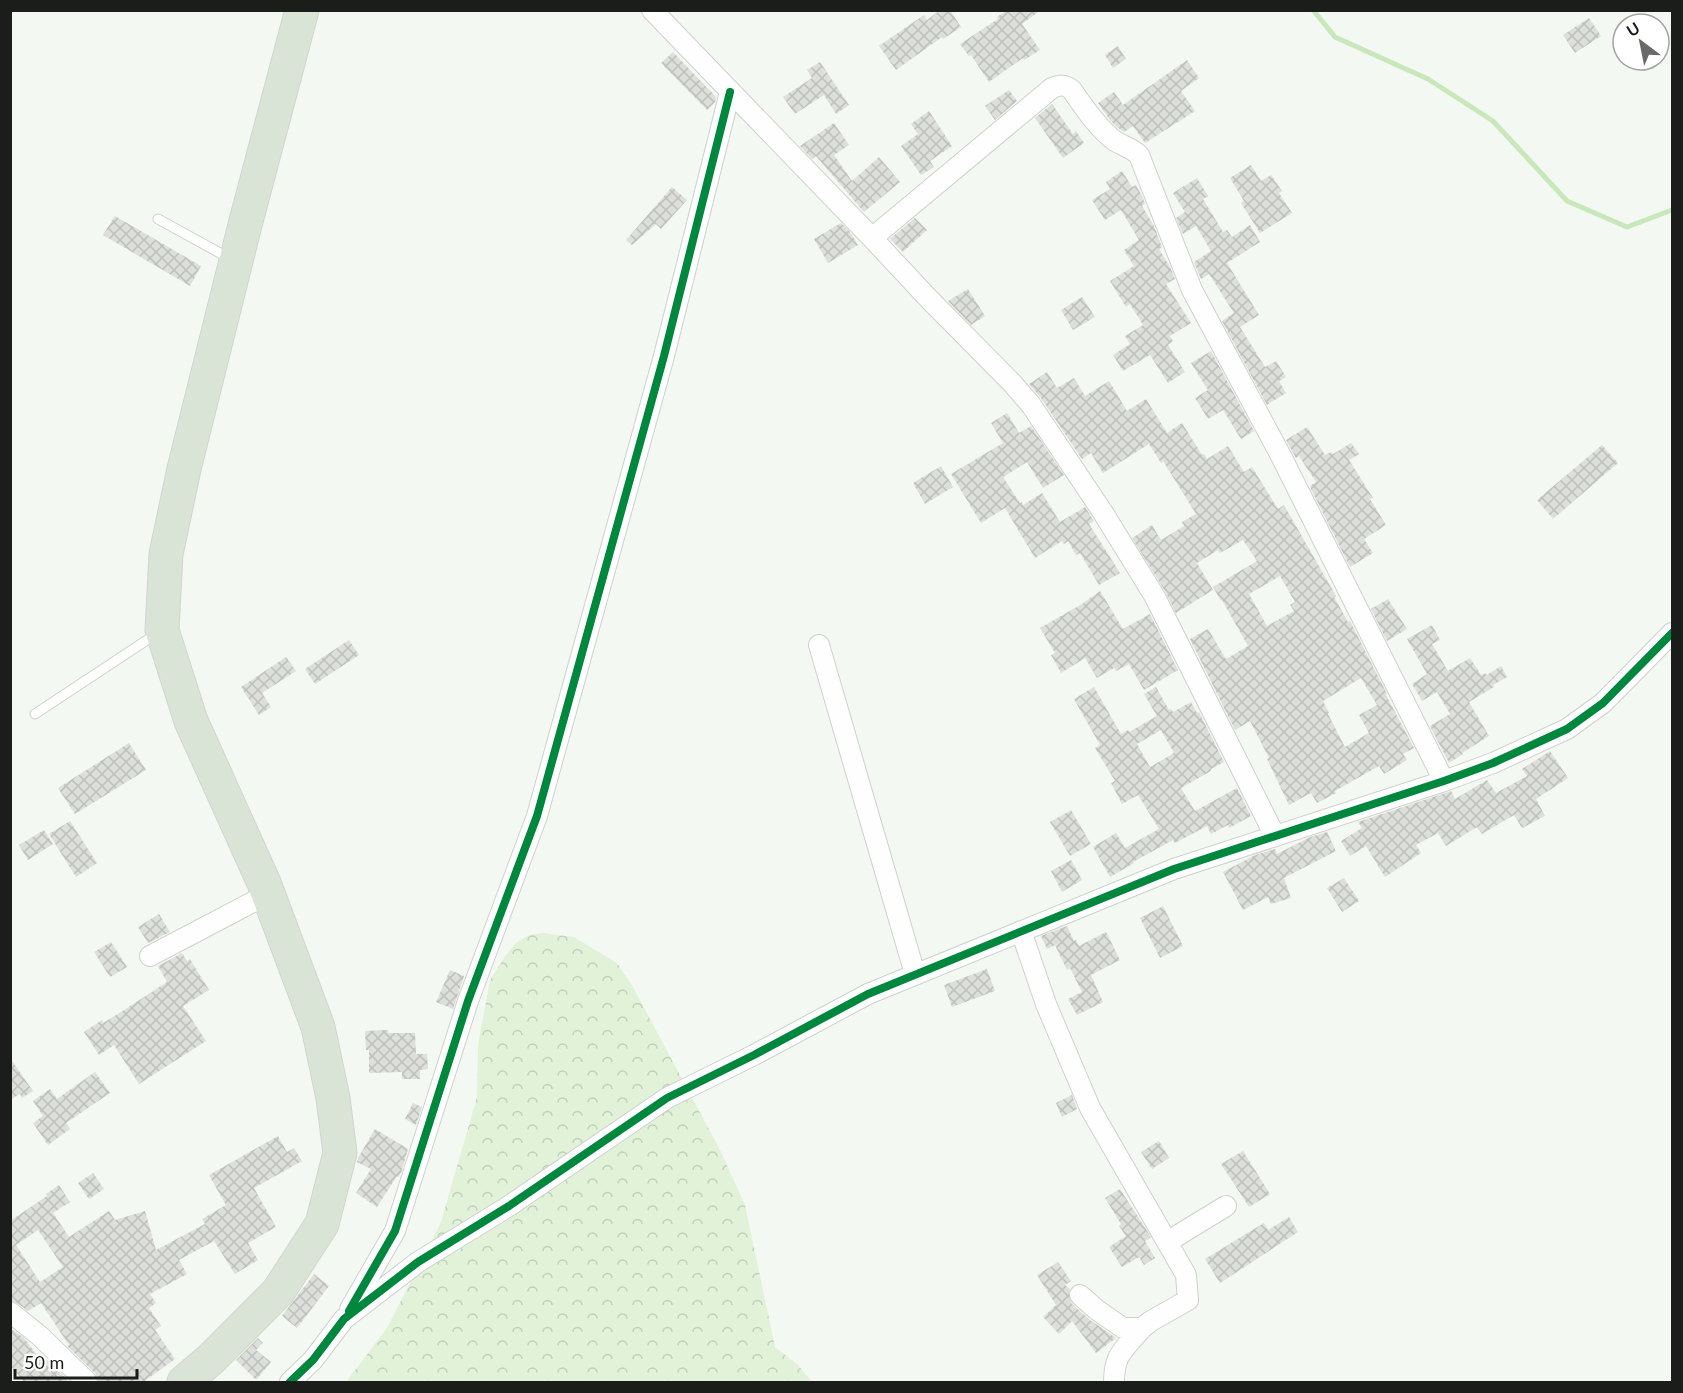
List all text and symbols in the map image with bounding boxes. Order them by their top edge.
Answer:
north arrow [1611,12,1671,72]
text: U [1623,18,1643,40]
scale bar [15,1342,136,1380]
text: 50 m [24,1351,64,1373]

